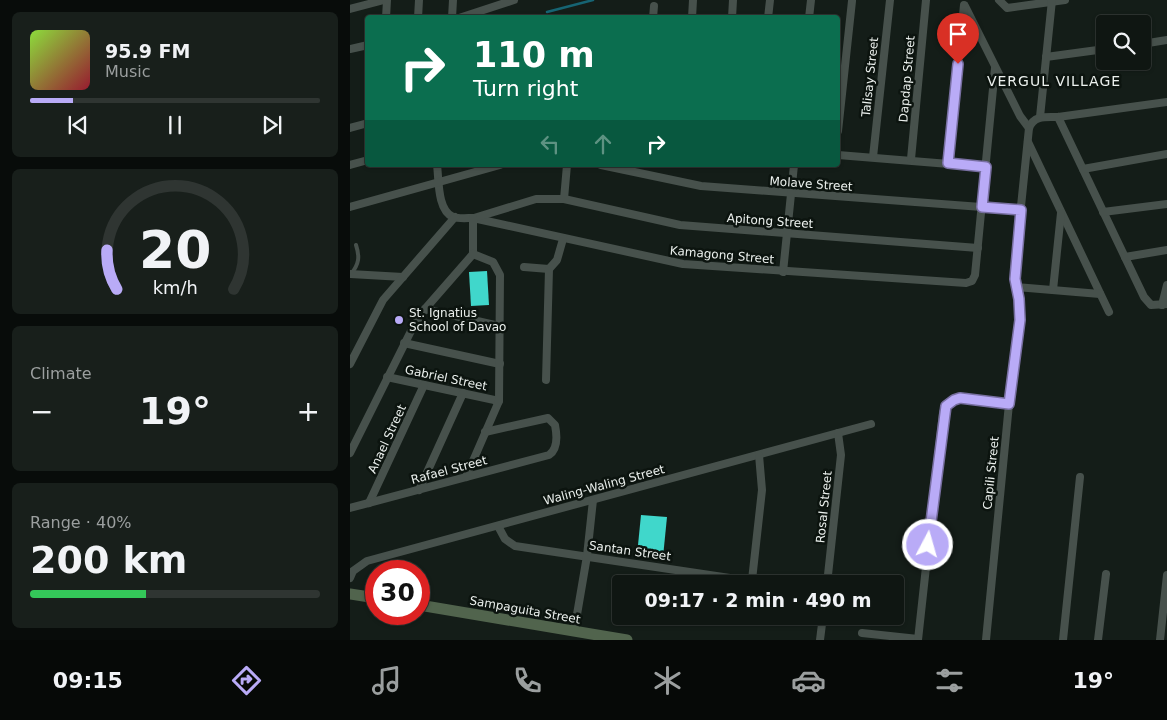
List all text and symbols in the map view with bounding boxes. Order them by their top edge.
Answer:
pin [937,13,979,64]
map controls [1096,15,1151,70]
button: search [1096,15,1151,70]
icon: arrive [944,20,972,48]
icon: right [390,35,455,100]
text: 110 m [473,35,595,75]
street label: Dapdap Street [896,35,918,123]
street label: Talisay Street [859,36,881,119]
text: 95.9 FM [105,40,190,62]
text: Music [105,62,151,81]
district label: VERGUL VILLAGE [987,73,1121,89]
text: Turn right [473,76,578,101]
icon: previous [64,111,92,139]
icon: pause [161,111,189,139]
icon: next [258,111,286,139]
icon: left [536,130,564,158]
icon: ahead [589,130,617,158]
icon: right [642,130,670,158]
street label: Molave Street [769,174,853,194]
street label: Apitong Street [726,211,814,231]
text: 20 [139,220,211,280]
street label: Kamagong Street [669,243,775,267]
text: km/h [152,277,198,298]
place label: St. Ignatius School of Davao [409,306,506,334]
marker: St. Ignatius School of Davao [393,314,405,326]
street label: Gabriel Street [404,362,489,394]
text: Climate [30,364,92,383]
text: 19° [139,389,211,433]
text: − [30,395,53,428]
text: + [297,395,320,428]
street label: Anael Street [365,402,409,476]
street label: Capili Street [980,435,1002,510]
street label: Rafael Street [410,453,489,487]
street label: Waling-Waling Street [542,462,666,508]
street label: Rosal Street [813,470,835,544]
text: Range · 40% [30,513,132,532]
position arrow [901,518,953,570]
text: 200 km [30,538,187,582]
street label: Santan Street [588,538,672,564]
speed limit sign: 30 [365,560,430,625]
text: 09:17 · 2 min · 490 m [644,589,872,611]
street label: Sampaguita Street [468,593,582,627]
icon: directions [229,663,264,698]
icon: music [369,663,404,698]
icon: phone [510,663,545,698]
icon: climate [650,663,685,698]
icon: car [791,663,826,698]
icon: filters [932,663,967,698]
text: 09:15 [53,668,123,693]
text: 19° [1072,668,1114,693]

